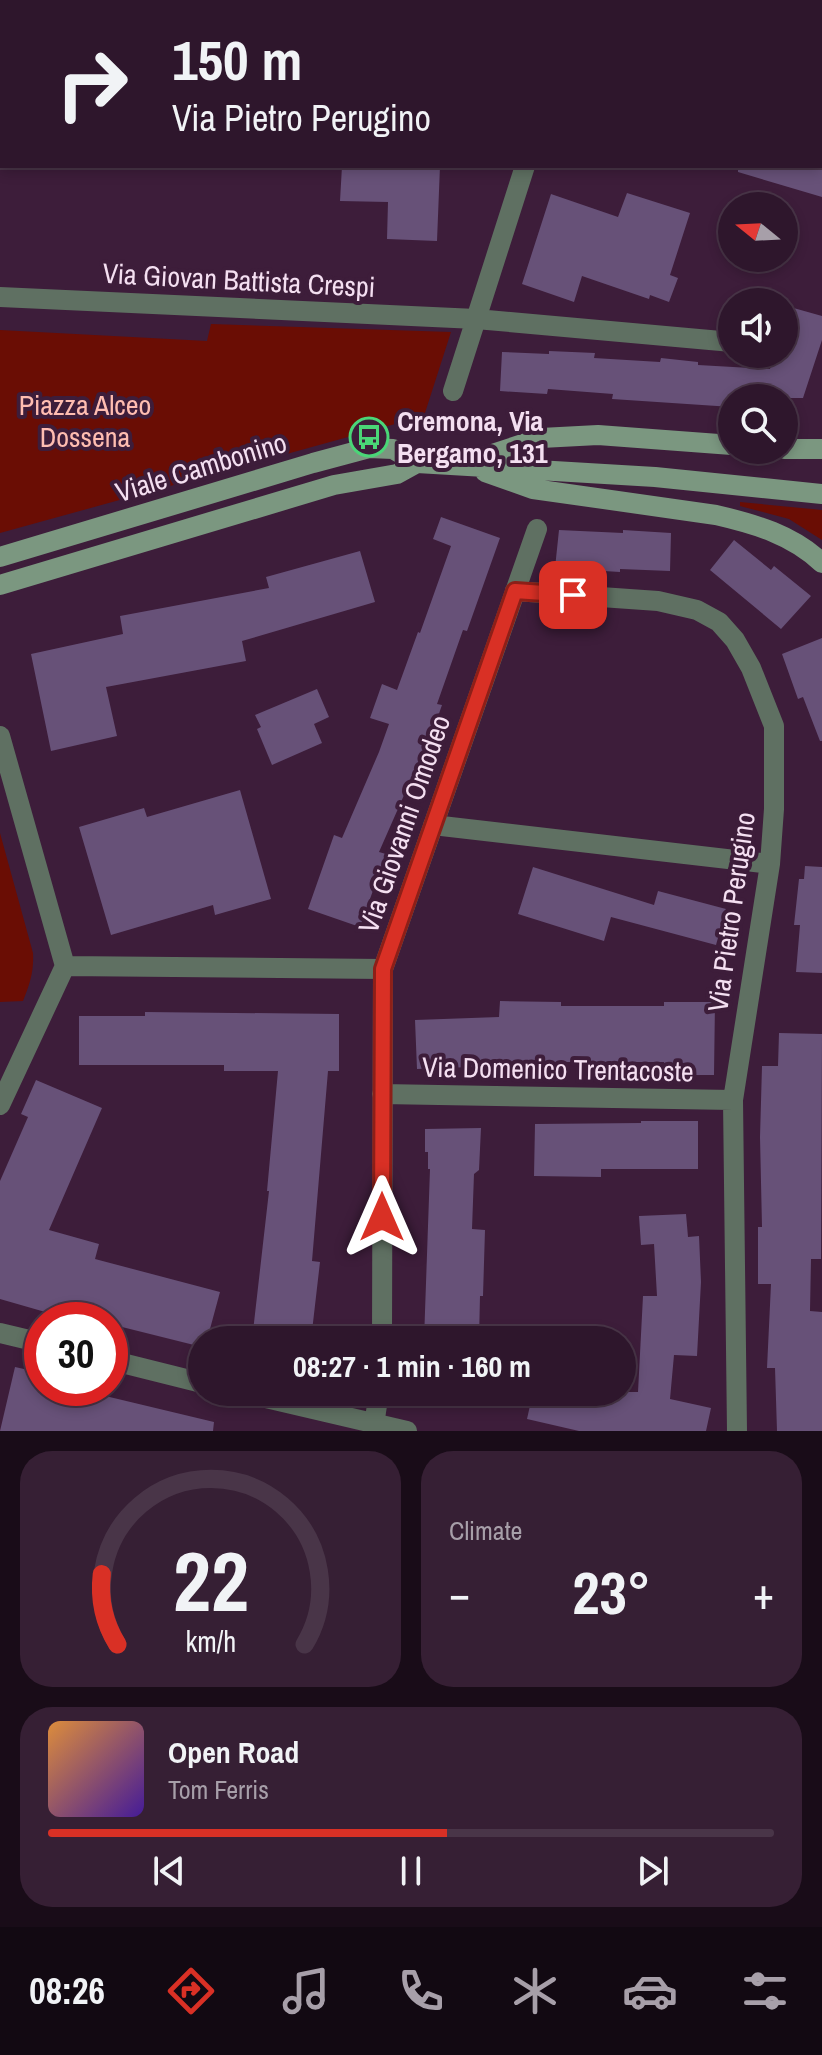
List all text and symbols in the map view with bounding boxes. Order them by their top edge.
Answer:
text: 150 m [172,22,302,97]
icon: right [40,32,144,136]
text: Via Pietro Perugino [172,94,431,142]
north arrow [718,192,798,272]
map controls [718,192,798,464]
street label: Via Giovan Battista Crespi [102,254,376,306]
button: sound [718,288,798,368]
button: search [718,384,798,464]
park label: Piazza Alceo Dossena [19,386,151,456]
place label: Cremona, Via Bergamo, 131 [397,402,548,472]
bus stop icon: Cremona, Via Bergamo, 131 [348,416,390,458]
street label: Viale Cambonino [111,423,291,511]
pin [539,561,607,629]
icon: arrive [551,573,595,617]
street label: Via Giovanni Omodeo [349,710,459,938]
street label: Via Pietro Perugino [698,810,764,1014]
street label: Via Domenico Trentacoste [422,1048,694,1090]
position arrow [340,1175,424,1259]
speed limit sign: 30 [24,1302,128,1406]
text: 08:27 · 1 min · 160 m [293,1346,531,1386]
text: Climate [449,1513,522,1548]
text: 22 [173,1525,248,1637]
text: 23° [572,1552,651,1633]
text: − [449,1563,470,1623]
text: + [753,1563,774,1623]
text: km/h [185,1622,236,1661]
text: Open Road [168,1732,299,1772]
text: Tom Ferris [168,1772,269,1807]
icon: previous [147,1849,191,1893]
icon: pause [389,1849,433,1893]
icon: next [631,1849,675,1893]
icon: directions [163,1963,219,2019]
icon: music [278,1963,334,2019]
icon: phone [393,1963,449,2019]
icon: climate [507,1963,563,2019]
icon: car [622,1963,678,2019]
icon: filters [737,1963,793,2019]
text: 08:26 [29,1967,105,2015]

